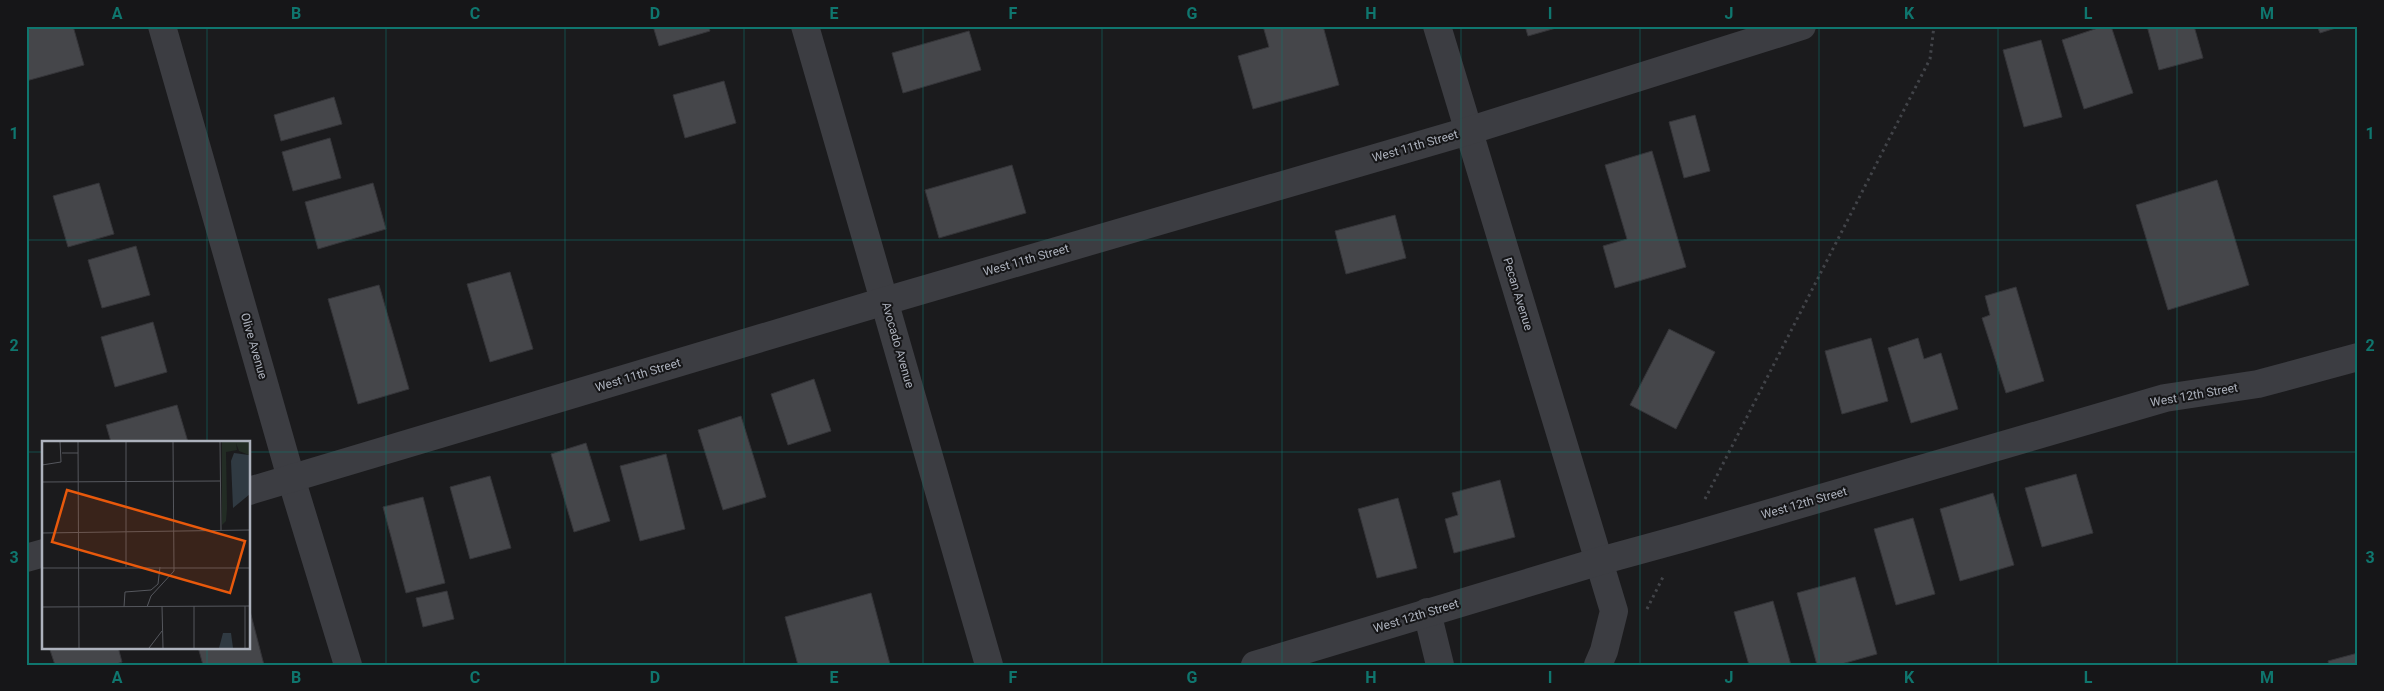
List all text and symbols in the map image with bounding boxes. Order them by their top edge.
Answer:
text: A [112,4,123,23]
text: B [291,4,301,23]
text: C [470,4,480,23]
text: D [650,4,660,23]
text: E [830,4,839,23]
text: F [1009,4,1018,23]
text: G [1187,4,1198,23]
text: H [1365,4,1377,23]
text: I [1548,4,1552,23]
text: J [1725,4,1733,23]
text: K [1904,4,1915,23]
text: L [2084,4,2093,23]
text: M [2260,4,2274,23]
text: 1 [9,124,19,143]
text: 1 [2365,124,2375,143]
street label: West 11th Street [1370,127,1460,165]
street label: West 11th Street [981,241,1071,279]
street label: Pecan Avenue [1500,256,1536,332]
street label: Avocado Avenue [879,300,917,390]
street label: Olive Avenue [238,311,270,381]
text: 2 [9,336,19,355]
text: 2 [2365,336,2375,355]
street label: West 11th Street [594,355,682,395]
street label: West 12th Street [2149,380,2239,410]
inset map [42,441,250,648]
street label: West 12th Street [1759,484,1849,522]
text: 3 [9,548,19,567]
text: 3 [2365,548,2375,567]
street label: West 12th Street [1372,596,1460,636]
text: A [112,668,123,687]
text: B [291,668,301,687]
text: C [470,668,480,687]
text: D [650,668,660,687]
text: E [830,668,839,687]
text: F [1009,668,1018,687]
text: G [1187,668,1198,687]
text: H [1365,668,1377,687]
text: I [1548,668,1552,687]
text: J [1725,668,1733,687]
text: K [1904,668,1915,687]
text: L [2084,668,2093,687]
text: M [2260,668,2274,687]

